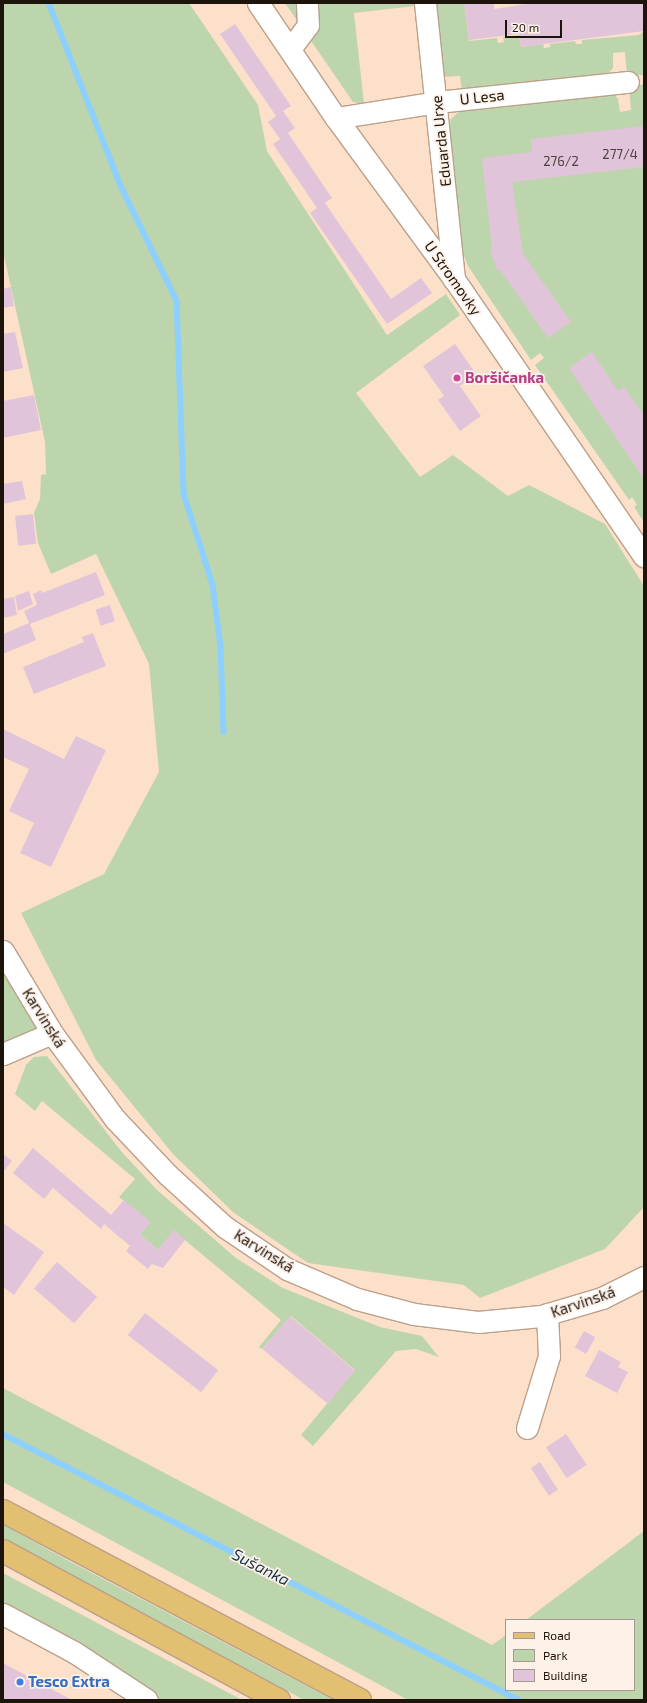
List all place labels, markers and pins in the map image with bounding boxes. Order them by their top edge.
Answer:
place label: Boršičanka [465,369,544,387]
marker: Boršičanka [452,373,462,383]
place label: Tesco Extra [28,1673,110,1691]
marker: Tesco Extra [15,1677,25,1687]

